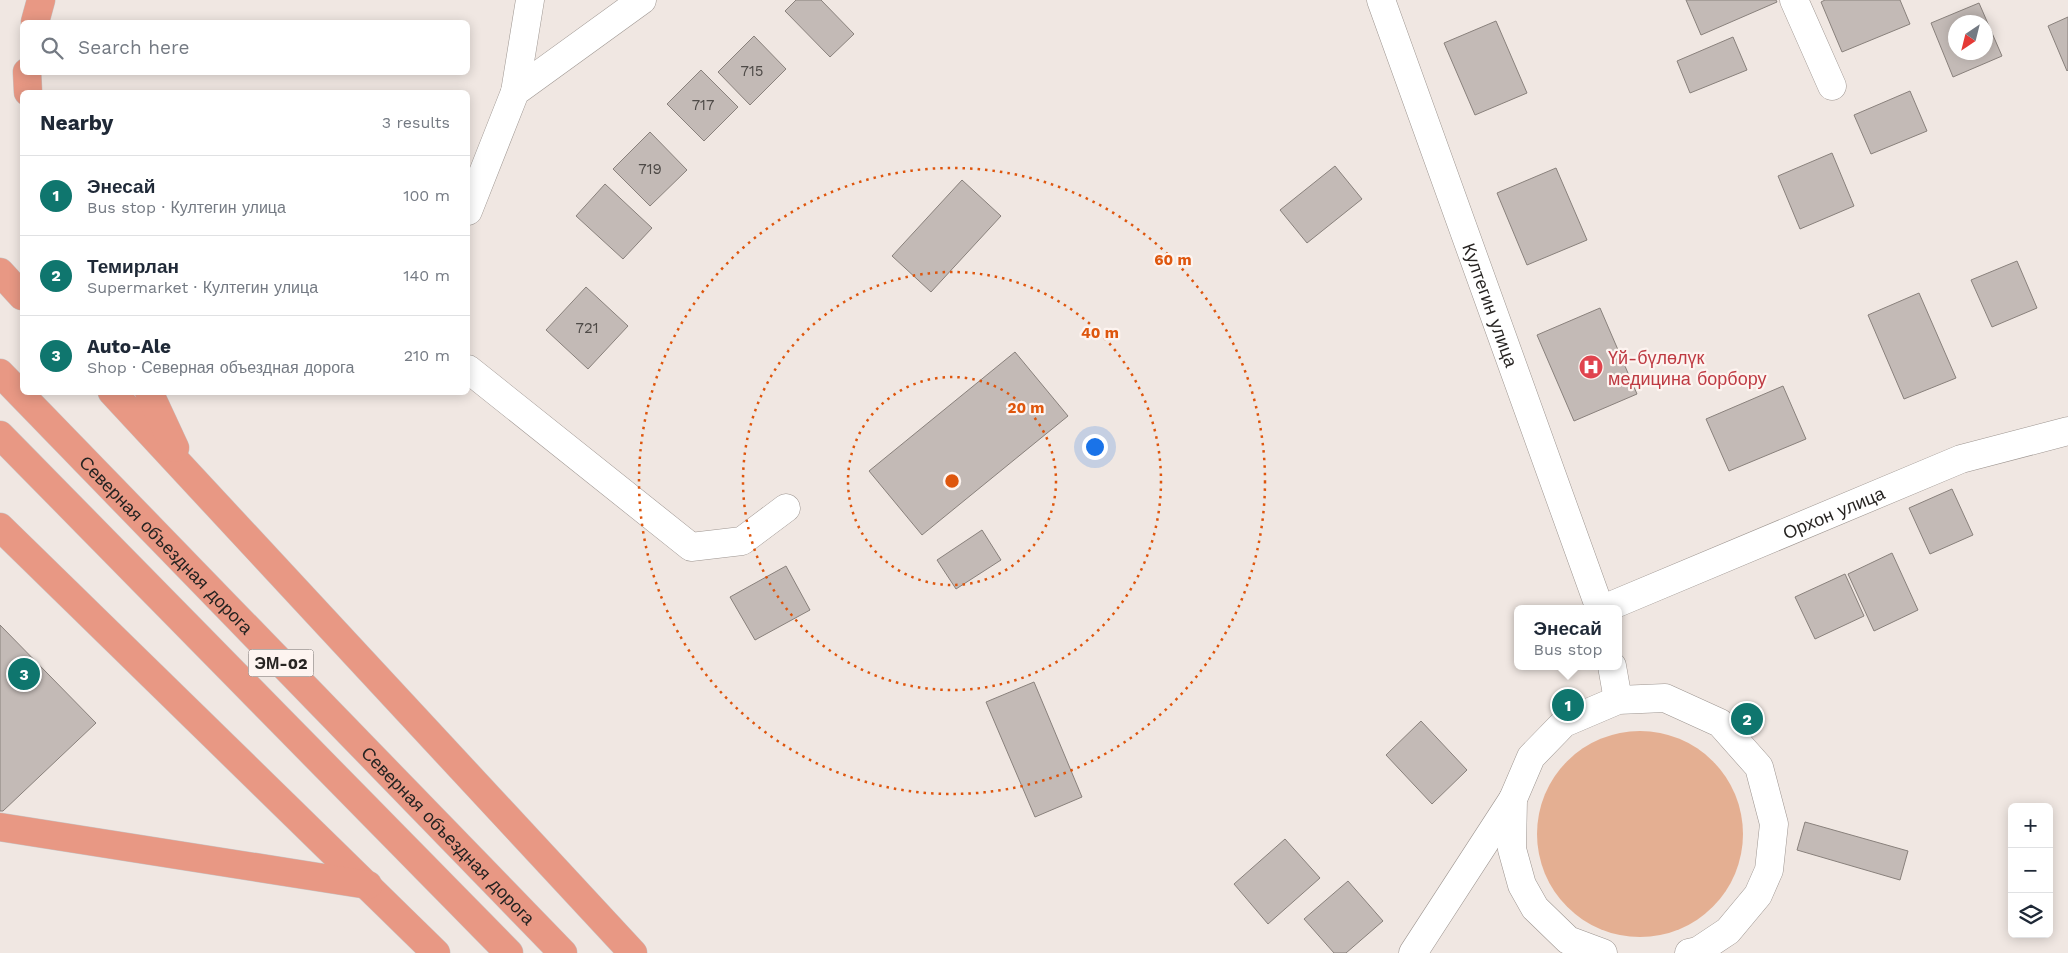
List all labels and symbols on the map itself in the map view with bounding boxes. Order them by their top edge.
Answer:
north arrow [1948,15,1993,60]
house number: 715 [741,62,764,80]
house number: 717 [692,96,714,114]
house number: 719 [638,160,662,178]
street label: Култегин улица [1459,240,1523,371]
text: 60 m [1154,251,1192,269]
house number: 721 [575,319,599,337]
text: 40 m [1081,324,1119,342]
place label: Үй-бүлөлүк медицина борбору [1608,347,1766,389]
hospital icon: Үй-бүлөлүк медицина борбору [1578,354,1604,380]
text: 20 m [1007,399,1045,417]
your location [1082,434,1108,460]
street label: Северная объездная дорога [75,451,258,639]
centre of rings [943,472,961,490]
street label: Орхон улица [1780,481,1888,543]
road number: ЭМ-02 [248,650,314,676]
pin: 3 [8,655,40,693]
pin: 1 [1552,686,1584,724]
pin: 2 [1731,700,1763,738]
street label: Северная объездная дорога [357,742,540,929]

